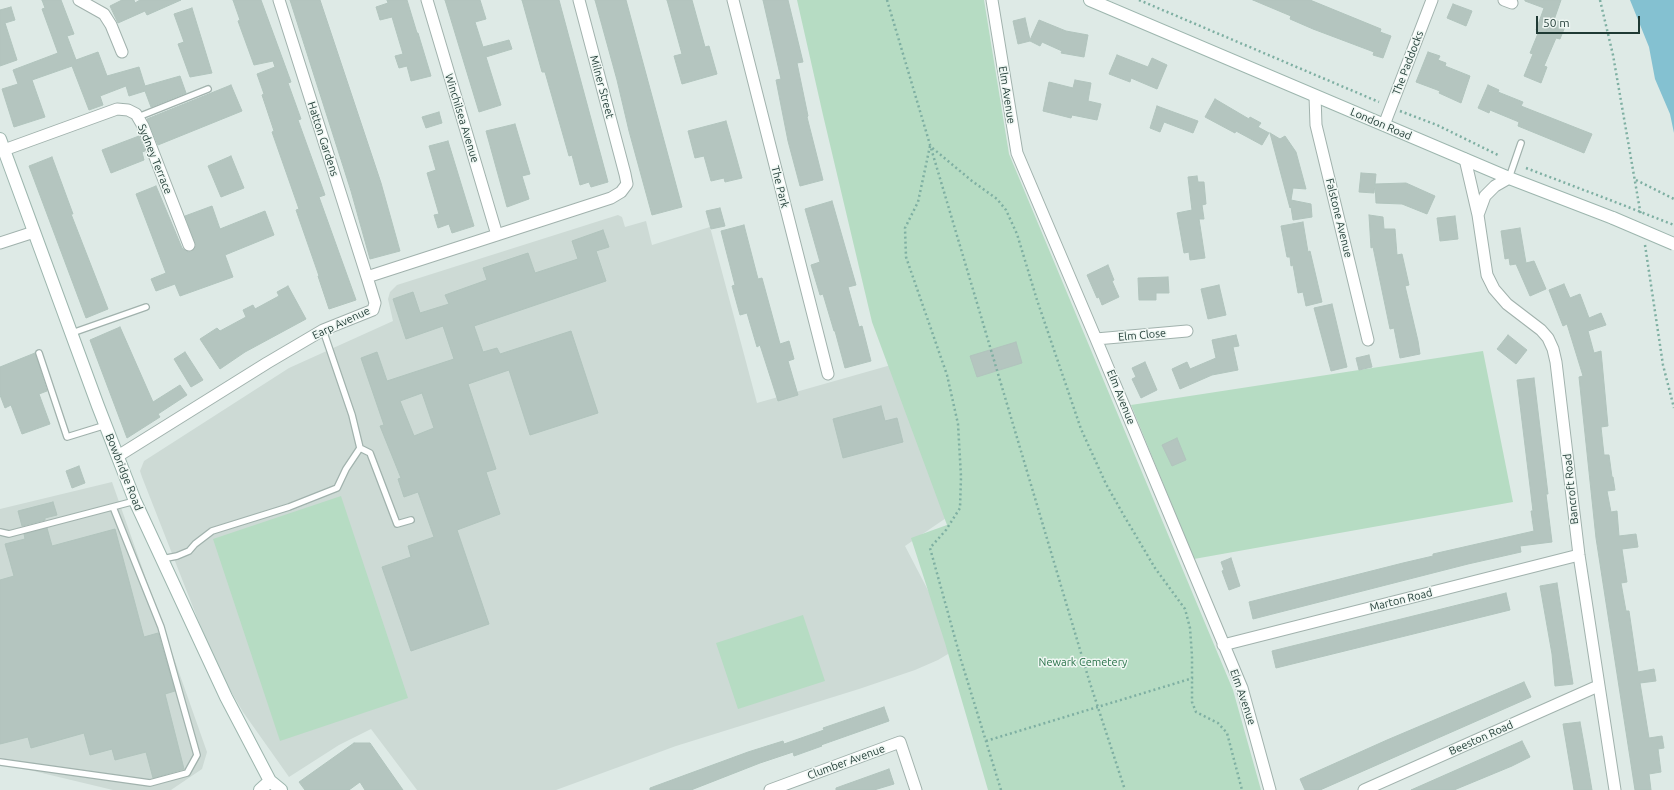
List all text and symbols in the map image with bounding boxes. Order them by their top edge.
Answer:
scale bar [1538,8,1642,34]
text: 50 m [1543,16,1570,29]
street label: The Paddocks [1390,29,1426,97]
street label: Milner Street [587,54,617,120]
street label: Elm Avenue [996,65,1018,125]
street label: Winchilsea Avenue [442,72,482,164]
street label: Hatton Gardens [305,100,341,178]
street label: London Road [1348,105,1414,143]
street label: Sydney Terrace [135,122,175,196]
street label: The Park [768,165,792,209]
street label: Falstone Avenue [1323,177,1355,259]
street label: Earp Avenue [310,304,372,342]
street label: Elm Close [1118,326,1166,344]
street label: Elm Avenue [1104,368,1138,426]
street label: Bowbridge Road [103,432,145,512]
street label: Bancroft Road [1561,453,1581,525]
street label: Marton Road [1368,586,1434,614]
park label: Newark Cemetery [1039,655,1127,669]
street label: Elm Avenue [1227,667,1259,727]
street label: Beeston Road [1447,718,1515,758]
street label: Clumber Avenue [805,742,887,782]

